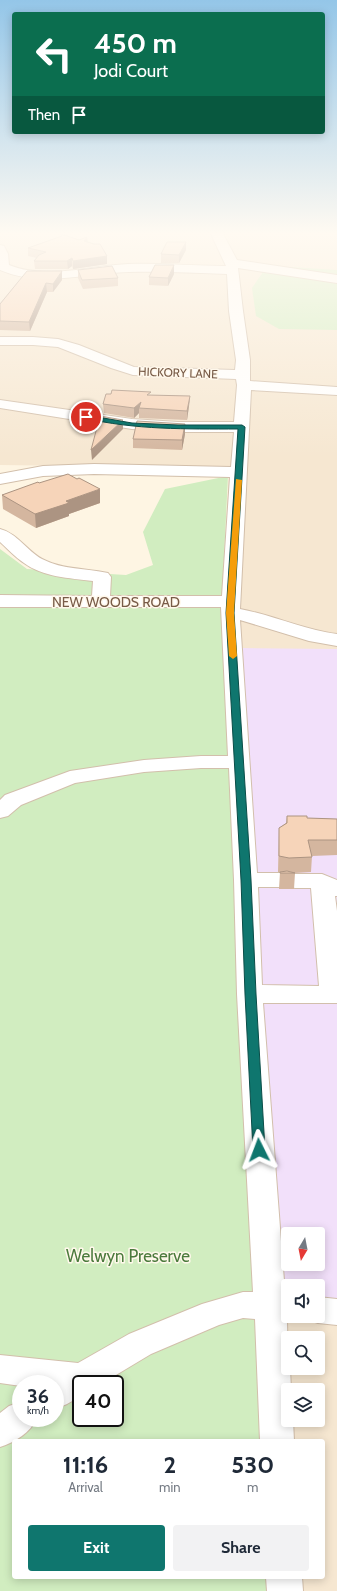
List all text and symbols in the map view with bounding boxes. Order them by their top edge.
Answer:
text: 450 m [94,26,177,60]
icon: left [28,28,80,80]
text: Jodi Court [94,60,168,82]
icon: arrive [68,104,90,126]
text: Then [28,106,60,124]
street label: HICKORY LANE [138,364,218,381]
pin [69,400,103,434]
icon: arrive [75,406,97,428]
street label: NEW WOODS ROAD [52,593,180,611]
position arrow [238,1129,280,1171]
north arrow [281,1227,325,1271]
map controls [281,1227,325,1427]
park label: Welwyn Preserve [66,1246,190,1266]
button: sound [281,1279,325,1323]
button: search [281,1331,325,1375]
speed limit sign: 40 [72,1375,124,1427]
button: layers [281,1383,325,1427]
text: 36 [27,1384,49,1408]
text: km/h [27,1404,49,1417]
text: 11:16 [63,1450,108,1479]
text: 2 [163,1450,176,1479]
text: 530 [231,1450,274,1479]
text: Arrival [68,1479,103,1495]
text: min [159,1479,181,1495]
text: m [247,1479,258,1495]
button: Exit [28,1525,165,1571]
button: Share [173,1525,309,1571]

